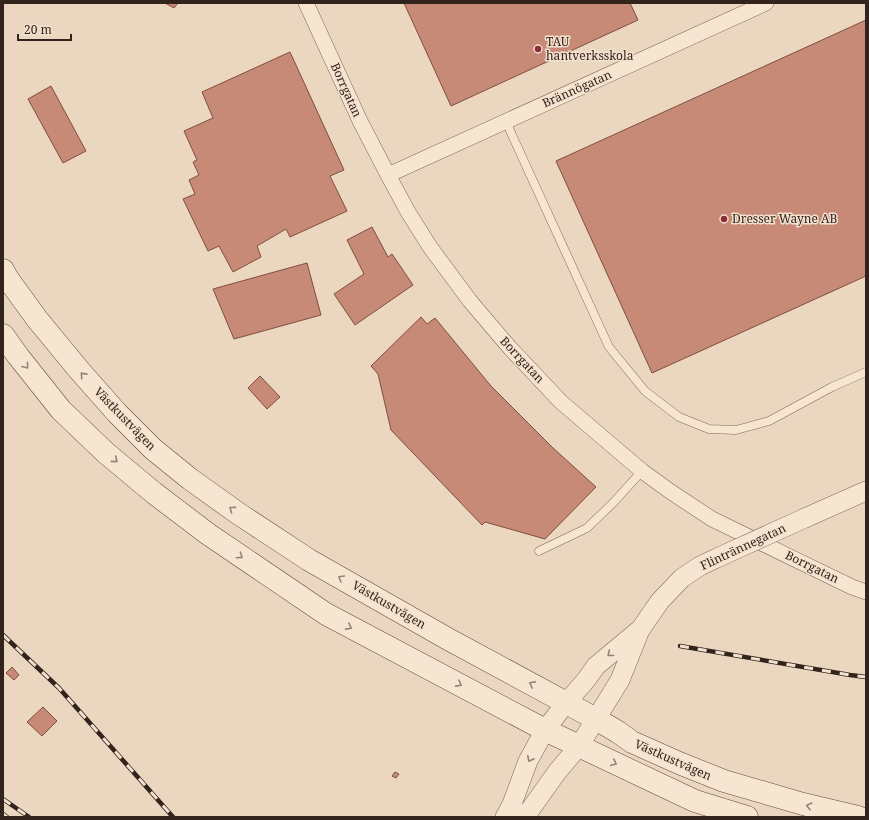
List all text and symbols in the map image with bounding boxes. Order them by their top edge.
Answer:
scale bar [18,16,71,42]
text: 20 m [24,21,52,38]
place label: TAU hantverksskola [546,33,634,64]
marker: TAU hantverksskola [533,44,543,54]
street label: Borrgatan [327,60,366,120]
street label: Brännögatan [539,66,614,111]
place label: Dresser Wayne AB [732,210,838,227]
marker: Dresser Wayne AB [719,214,729,224]
street label: Borrgatan [496,333,549,387]
one-way arrow [21,362,28,369]
one-way arrow [81,372,88,380]
street label: Västkustvägen [91,383,160,454]
one-way arrow [110,456,118,463]
one-way arrow [229,506,236,513]
street label: Flintrännegatan [697,519,789,574]
street label: Borrgatan [782,546,842,587]
one-way arrow [236,551,243,558]
one-way arrow [338,576,345,583]
street label: Västkustvägen [349,577,429,633]
one-way arrow [345,622,353,629]
one-way arrow [607,650,615,657]
one-way arrow [455,680,462,687]
one-way arrow [529,681,536,689]
street label: Västkustvägen [632,735,715,784]
one-way arrow [527,755,535,762]
one-way arrow [610,758,617,766]
one-way arrow [805,802,812,810]

